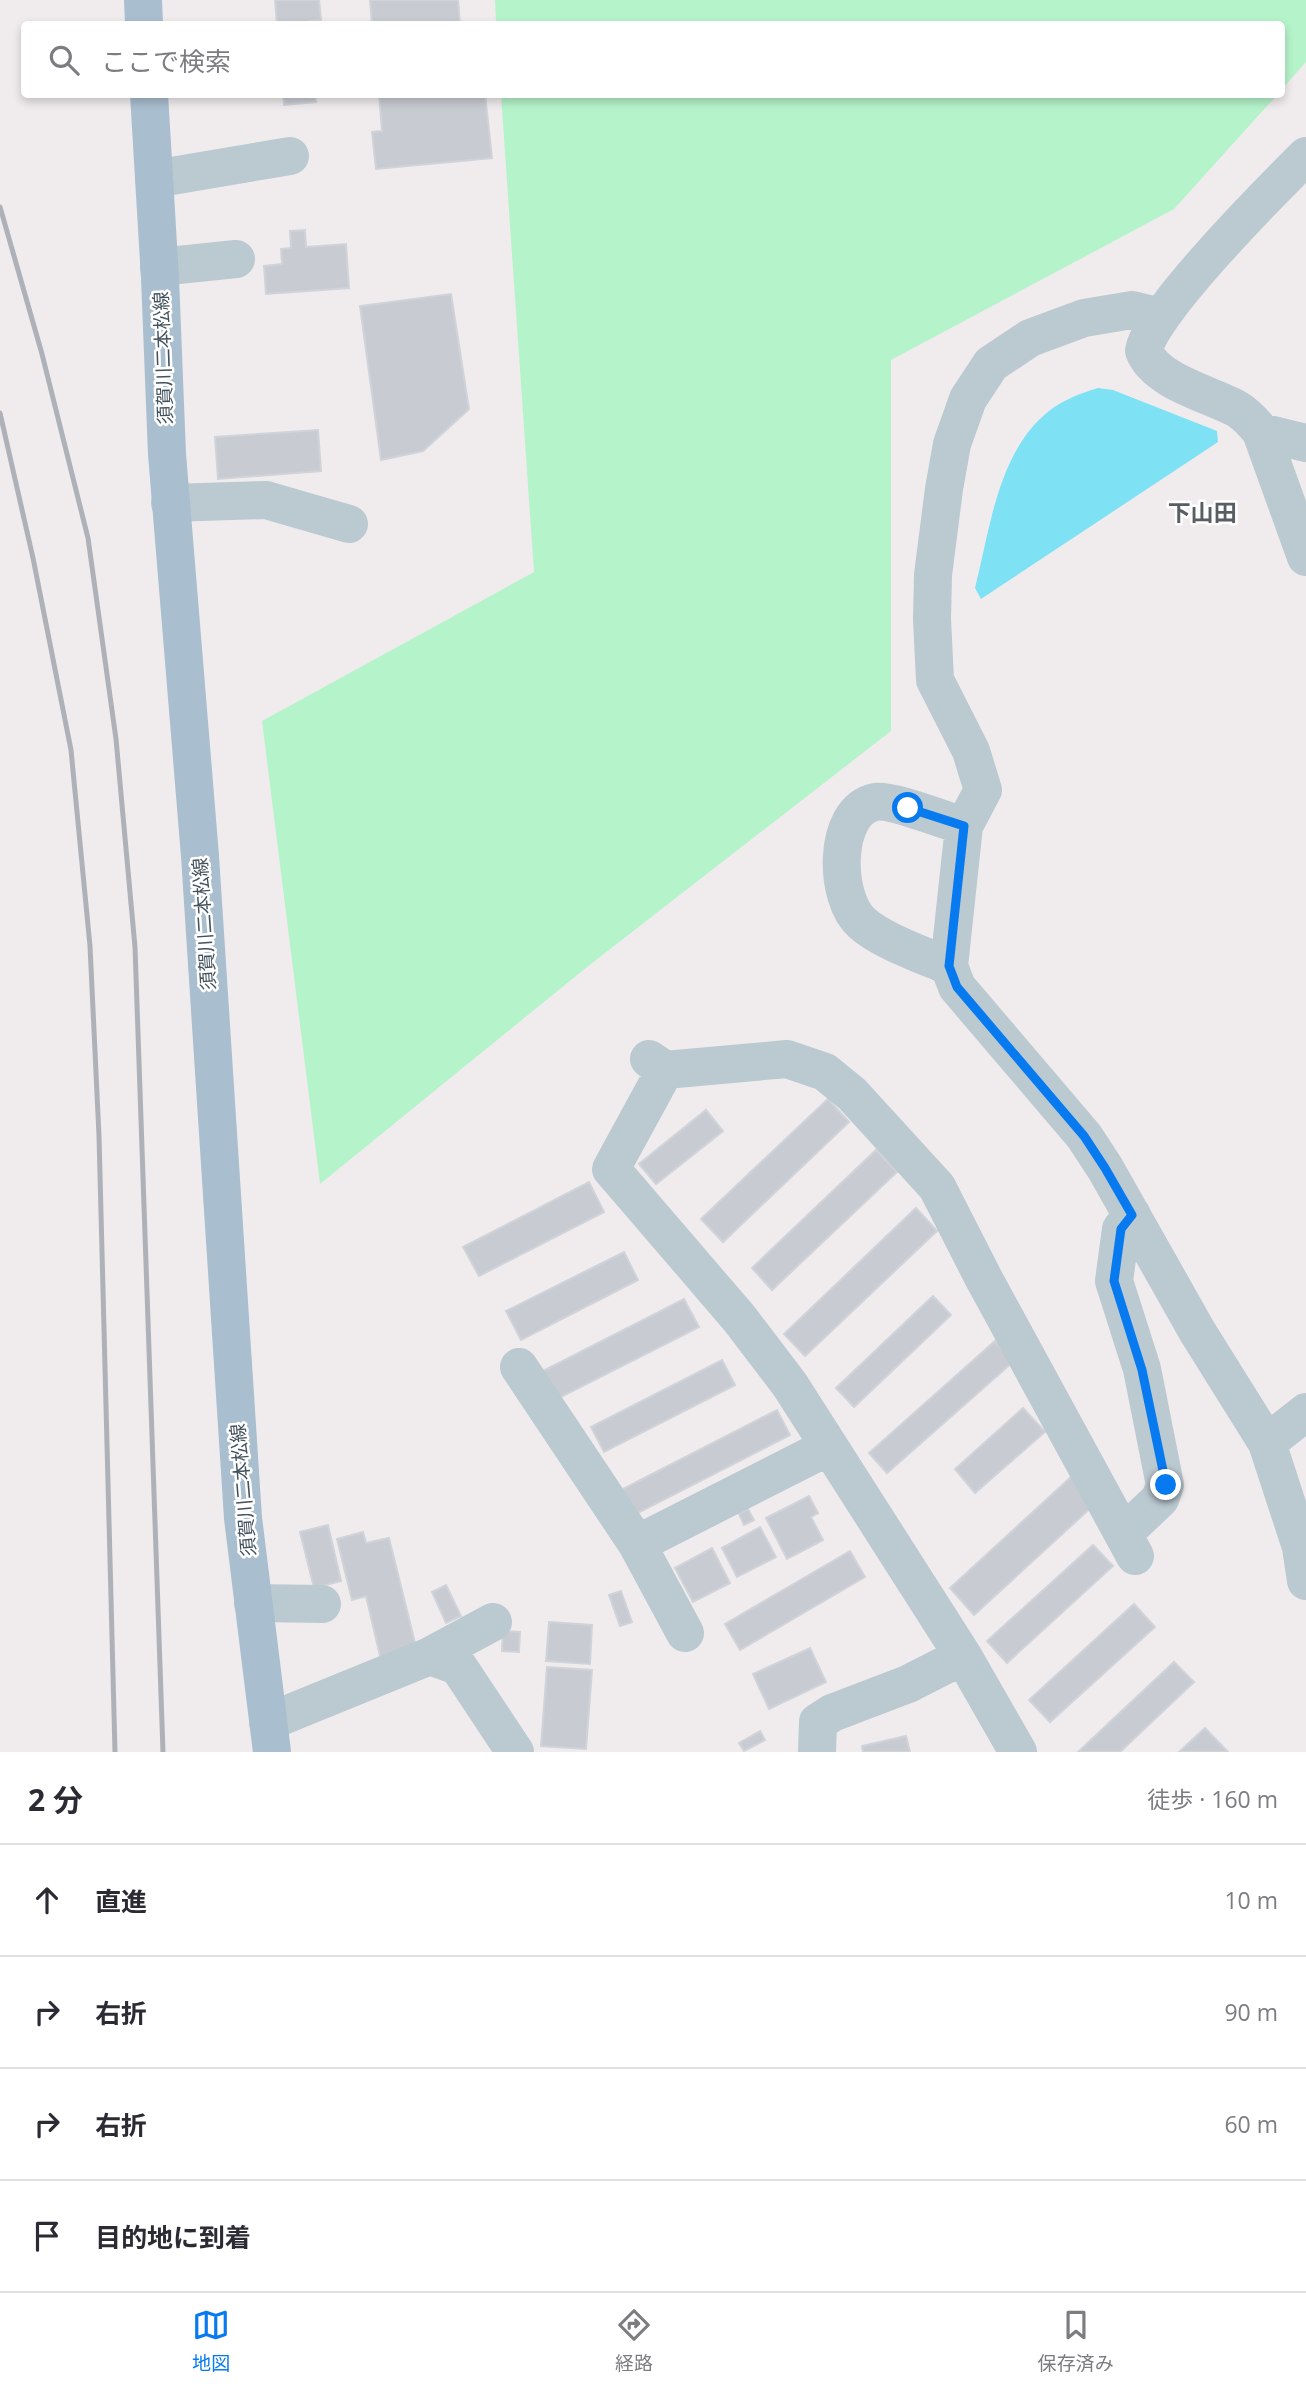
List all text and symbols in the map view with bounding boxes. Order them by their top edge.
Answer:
search box [21,21,1285,98]
icon: search [45,41,83,79]
text: ここで検索 [101,43,231,79]
street label: 須賀川二本松線 [148,291,178,425]
district label: 下山田 [1168,496,1237,528]
route start [892,792,923,823]
street label: 須賀川二本松線 [186,857,222,991]
street label: 須賀川二本松線 [224,1423,262,1557]
route end [1150,1469,1181,1500]
text: 2 分 [28,1779,83,1820]
text: 徒歩 · 160 m [1147,1783,1278,1815]
icon: ahead [28,1881,66,1919]
text: 直進 [95,1883,147,1919]
text: 10 m [1224,1884,1278,1916]
icon: right [28,1993,66,2031]
text: 右折 [95,1995,147,2031]
text: 90 m [1224,1996,1278,2028]
icon: right [28,2105,66,2143]
text: 右折 [95,2107,147,2143]
text: 60 m [1224,2108,1278,2140]
icon: arrive [28,2217,66,2255]
text: 目的地に到着 [95,2219,251,2255]
tab: 地図 [192,2306,230,2376]
tab: 経路 [615,2306,653,2376]
tab: 保存済み [1038,2306,1114,2376]

